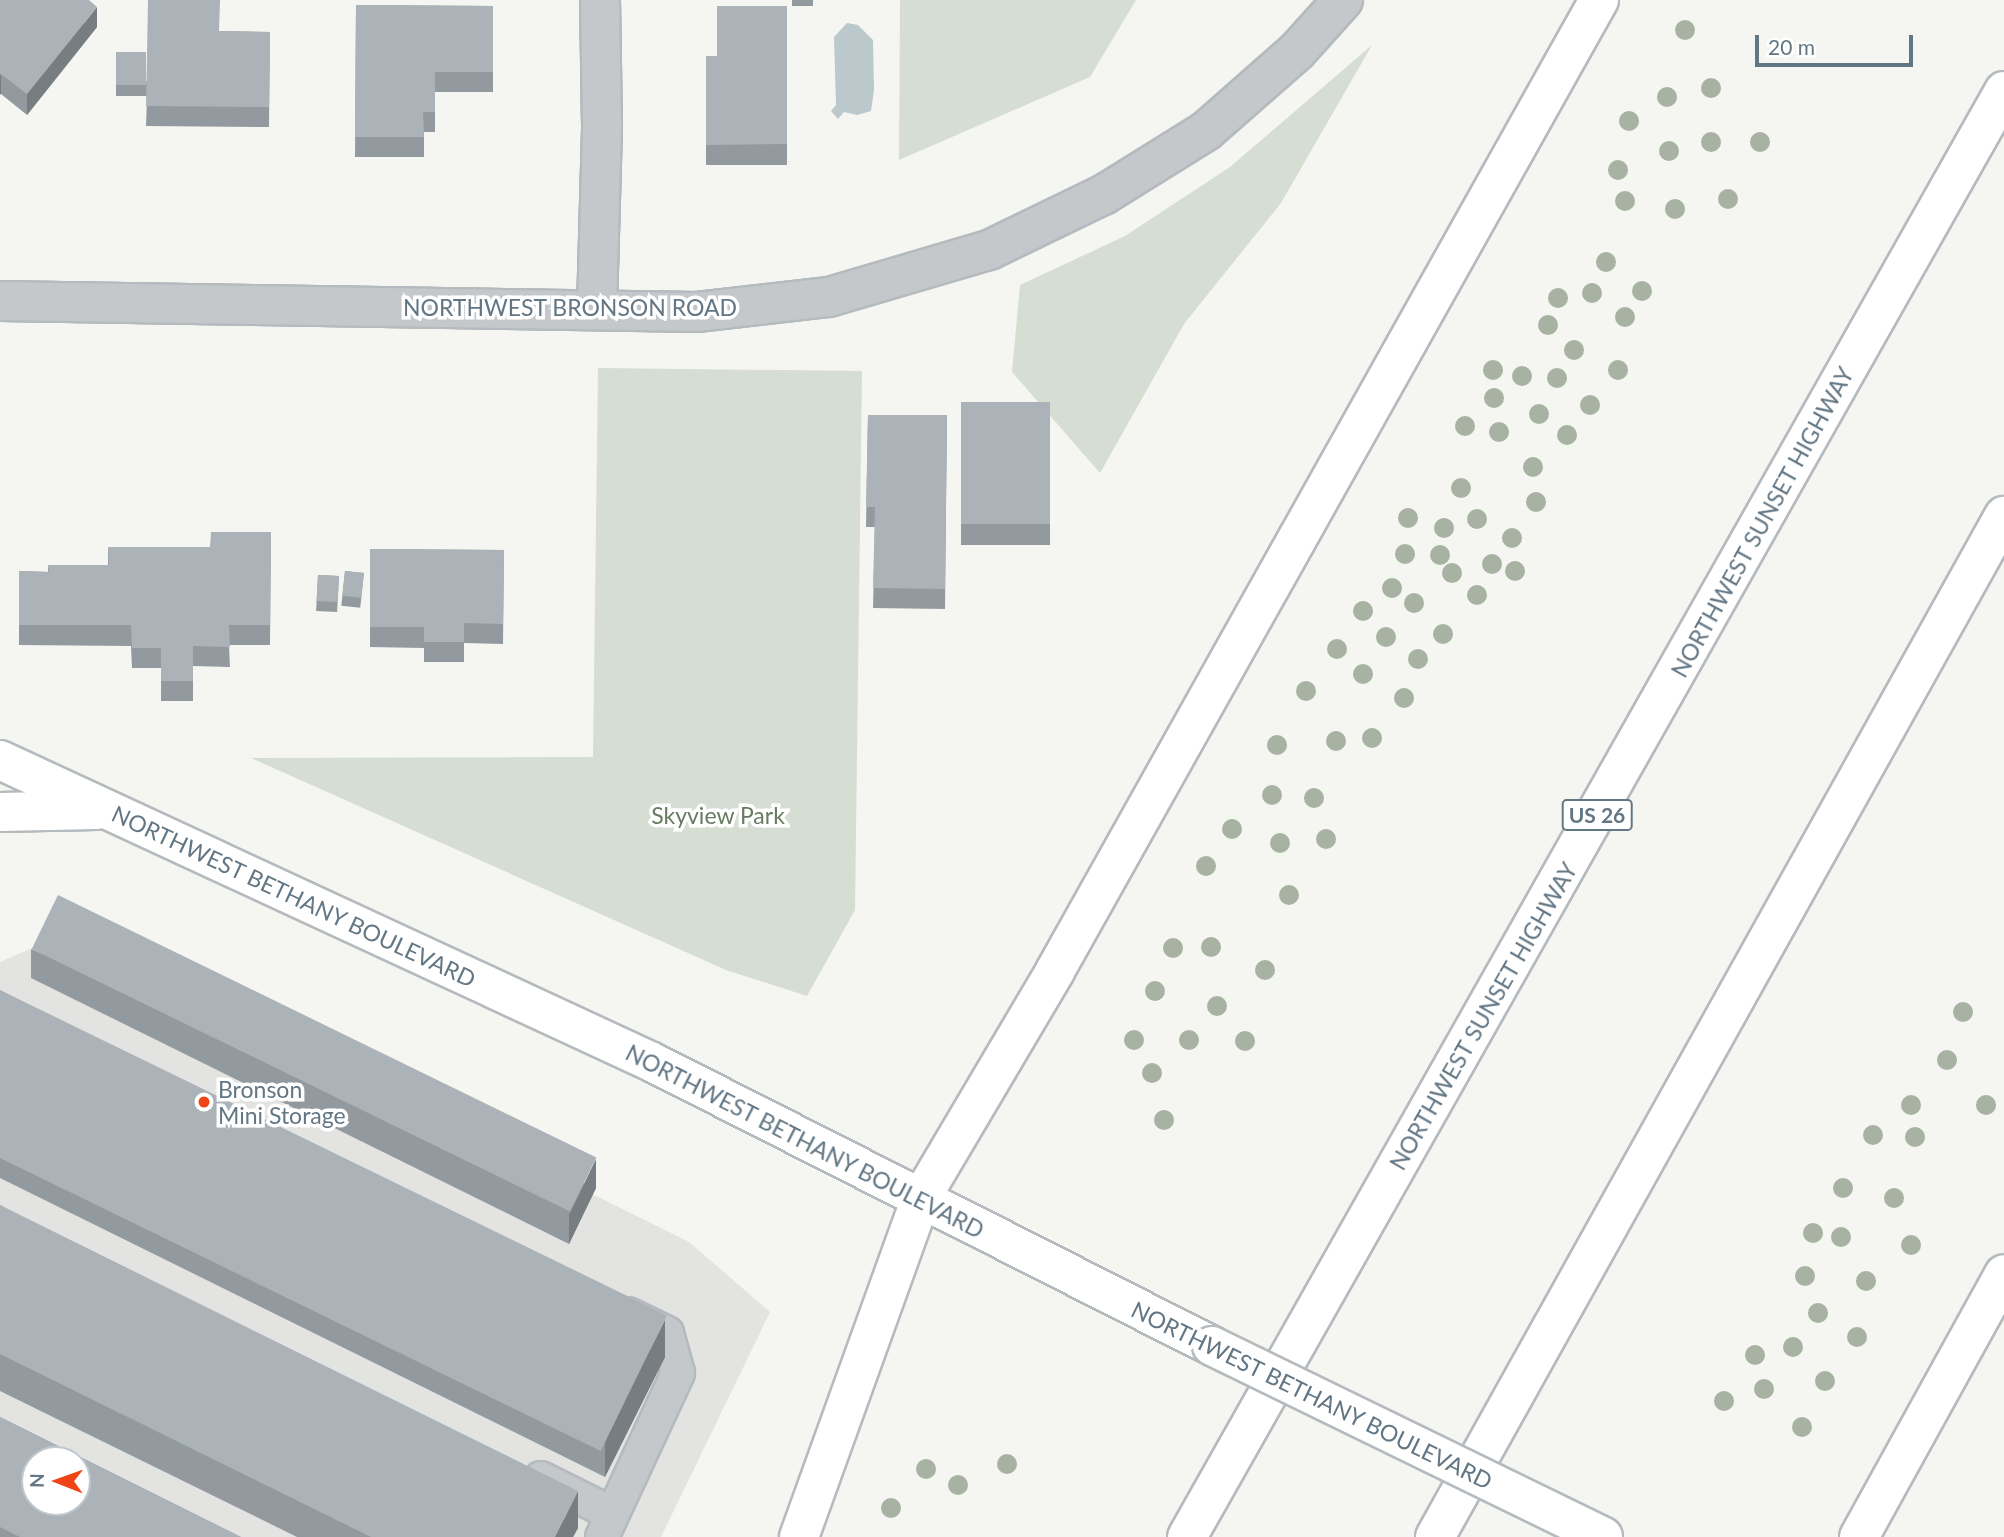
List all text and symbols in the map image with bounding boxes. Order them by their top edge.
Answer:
scale bar [1759,21,1916,65]
text: 20 m [1768,34,1815,59]
street label: NORTHWEST BRONSON ROAD [403,293,737,321]
street label: NORTHWEST SUNSET HIGHWAY [1665,362,1859,682]
road number: US 26 [1560,798,1634,832]
street label: NORTHWEST BETHANY BOULEVARD [107,799,481,993]
park label: Skyview Park [651,801,785,829]
street label: NORTHWEST SUNSET HIGHWAY [1383,857,1583,1175]
street label: NORTHWEST BETHANY BOULEVARD [621,1038,989,1244]
place label: Bronson Mini Storage [218,1075,346,1129]
marker: Bronson Mini Storage [196,1094,212,1110]
street label: NORTHWEST BETHANY BOULEVARD [1126,1295,1498,1495]
north arrow [21,1446,91,1516]
text: N [25,1473,48,1488]

